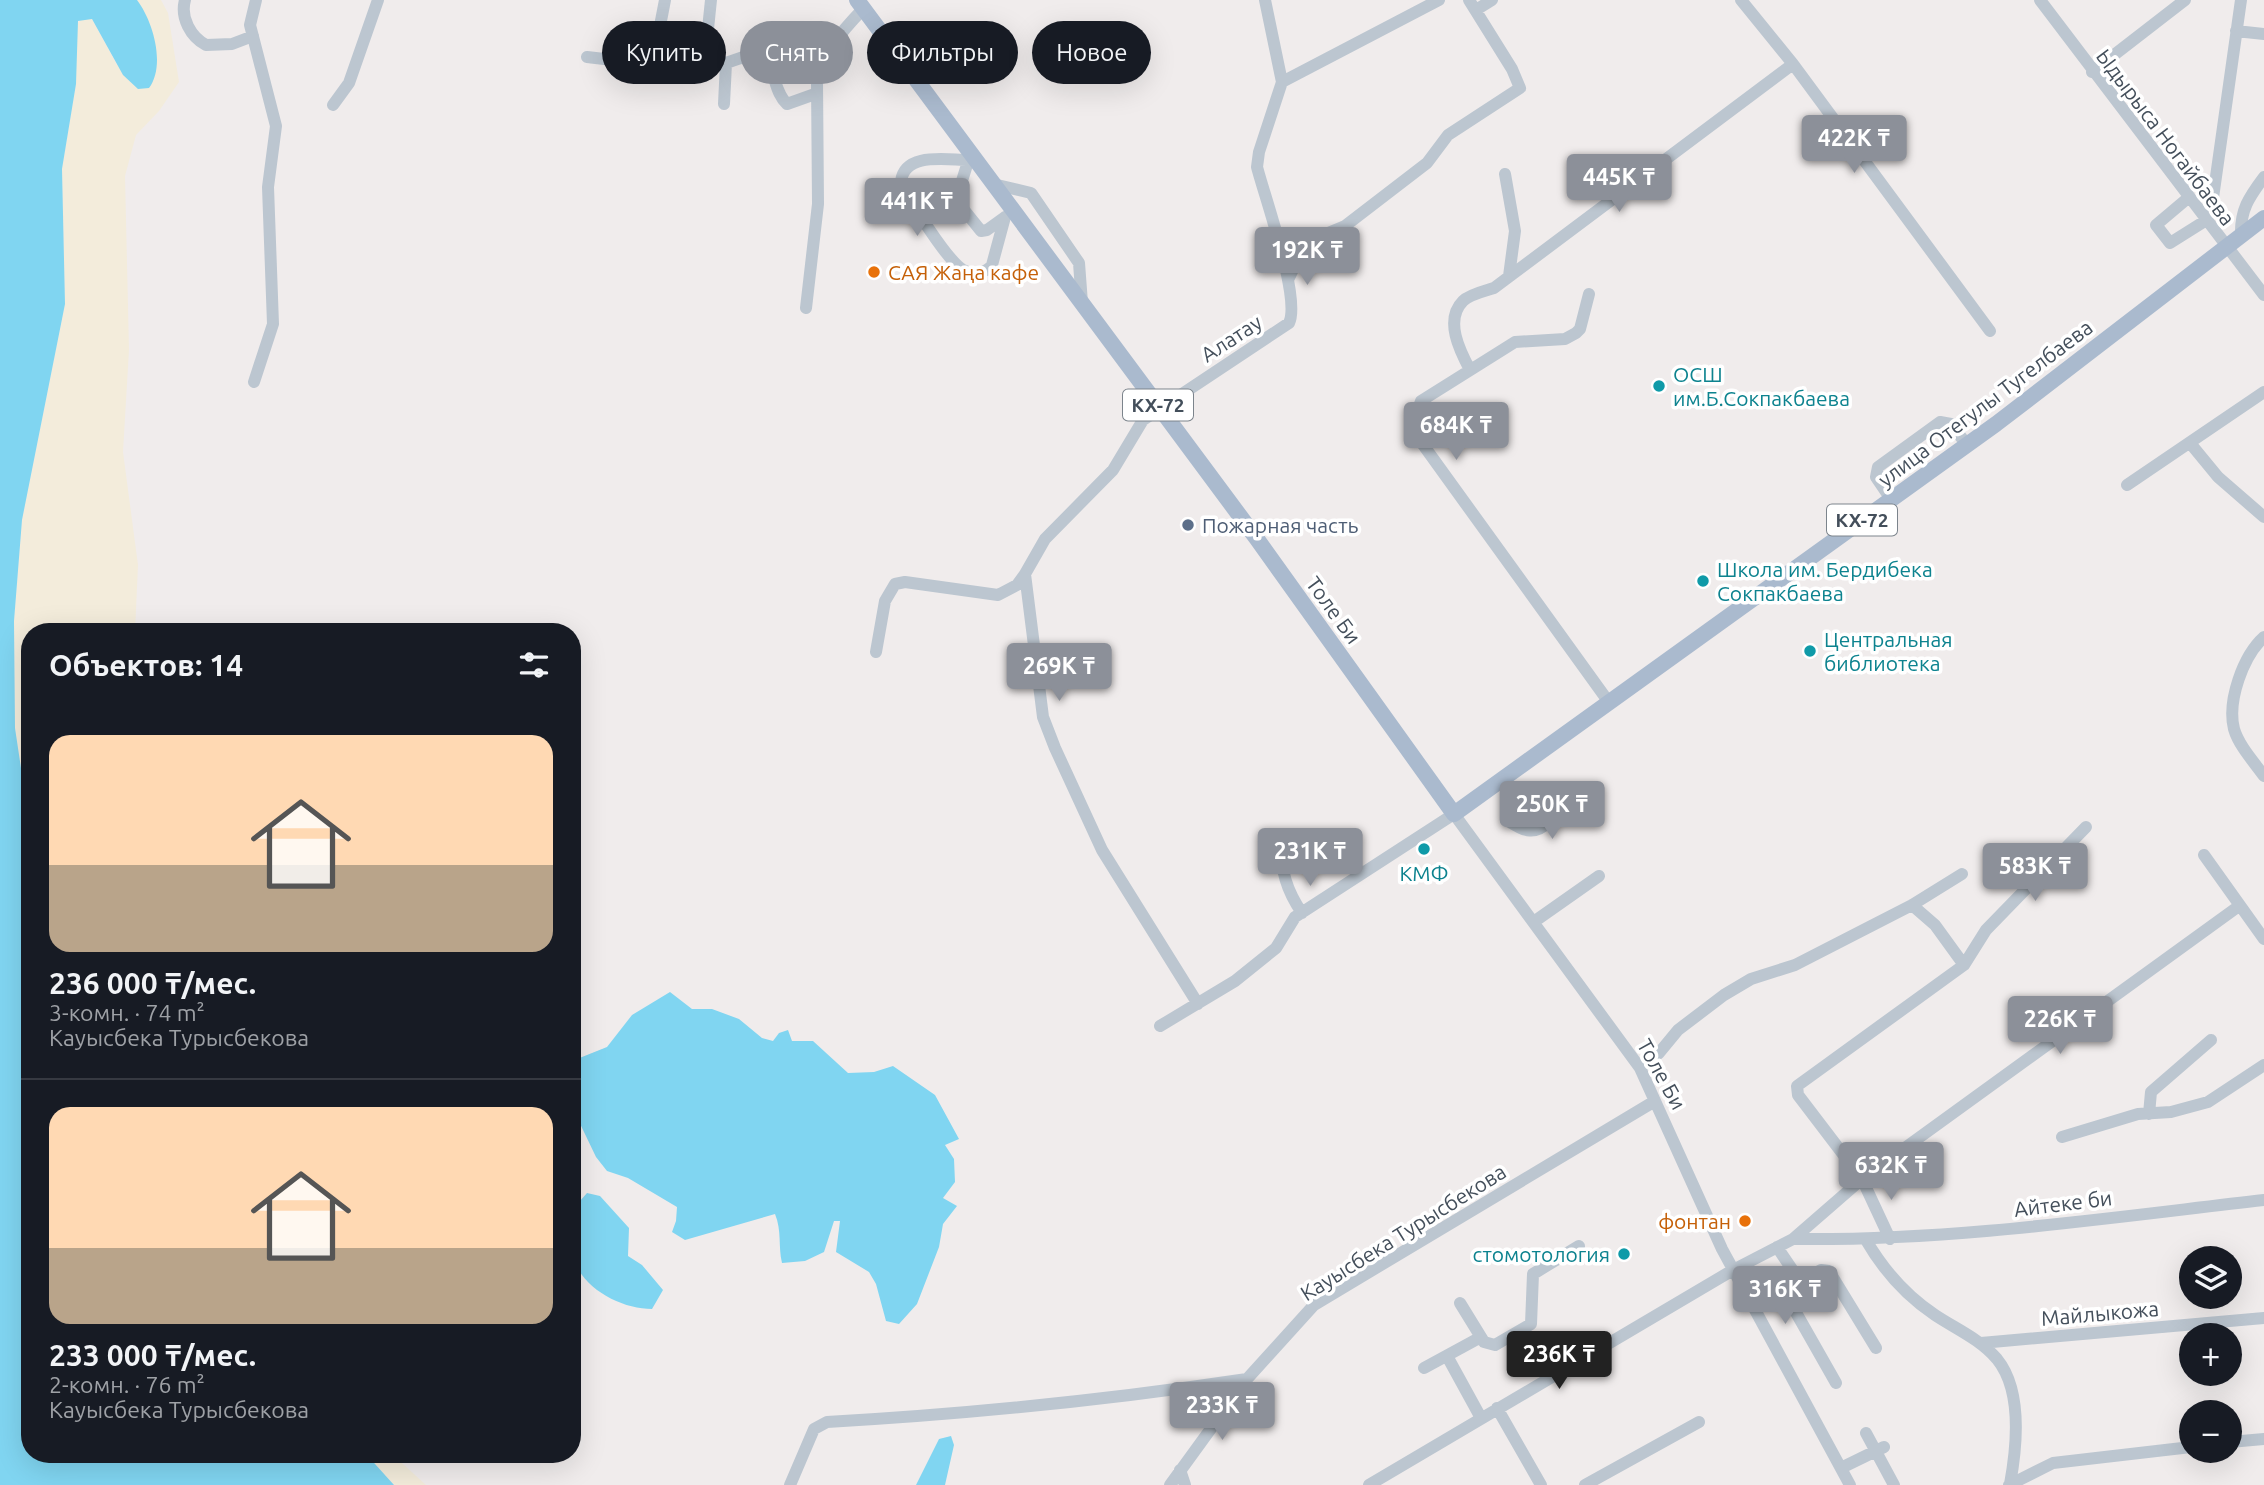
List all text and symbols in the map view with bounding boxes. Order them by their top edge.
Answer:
chip: Купить [602,21,726,84]
chip: Снять [740,21,853,84]
chip: Фильтры [867,21,1018,84]
chip: Новое [1032,21,1151,84]
street label: Ыдырыса Ногайбаева [2092,44,2240,230]
pin: 422K ₸ [1797,116,1911,175]
text: 422K ₸ [1818,125,1890,150]
pin: 445K ₸ [1562,154,1676,214]
text: 445K ₸ [1583,164,1655,189]
pin: 441K ₸ [860,178,974,238]
text: 441K ₸ [881,188,953,213]
pin: 192K ₸ [1250,228,1364,287]
text: 192K ₸ [1271,237,1343,262]
place label: САЯ Жаңа кафе [888,260,1039,284]
marker: САЯ Жаңа кафе [866,264,882,280]
street label: Алатау [1196,310,1266,366]
street label: улица Отегулы Тугелбаева [1873,315,2097,491]
place label: ОСШ им.Б.Сокпакбаева [1673,362,1850,410]
marker: ОСШ им.Б.Сокпакбаева [1651,378,1667,394]
road number: КХ-72 [1123,390,1193,420]
pin: 684K ₸ [1399,402,1513,462]
text: 684K ₸ [1420,412,1492,437]
road number: КХ-72 [1827,505,1897,536]
place label: Пожарная часть [1202,513,1358,537]
marker: Пожарная часть [1180,517,1196,533]
place label: Школа им. Бердибека Сокпакбаева [1717,557,1933,605]
street label: Толе Би [1302,572,1366,648]
marker: Школа им. Бердибека Сокпакбаева [1695,573,1711,589]
place label: Центральная библиотека [1824,627,1953,675]
marker: Центральная библиотека [1802,643,1818,659]
pin: 269K ₸ [1002,644,1116,703]
icon: filters [515,646,553,684]
text: Объектов: 14 [49,648,243,682]
text: 269K ₸ [1023,653,1095,678]
icon: home [238,781,364,907]
pin: 250K ₸ [1495,782,1609,841]
text: 250K ₸ [1516,791,1588,816]
pin: 231K ₸ [1253,828,1367,888]
text: 231K ₸ [1274,838,1346,863]
marker: КМФ [1416,841,1432,857]
pin: 583K ₸ [1978,844,2092,903]
text: 583K ₸ [1999,853,2071,878]
place label: КМФ [1399,861,1449,885]
text: 236 000 ₸/мес. [49,966,256,1000]
pin: 226K ₸ [2003,996,2117,1056]
text: 3-комн. · 74 m² [49,1000,205,1025]
text: 226K ₸ [2024,1006,2096,1031]
text: Кауысбека Турысбекова [49,1025,309,1050]
street label: Толе Би [1633,1035,1691,1113]
pin: 632K ₸ [1834,1142,1948,1202]
text: 632K ₸ [1855,1152,1927,1177]
icon: home [238,1153,364,1279]
street label: Кауысбека Турысбекова [1296,1159,1510,1305]
street label: Айтеке би [2013,1185,2113,1221]
place label: фонтан [1658,1209,1731,1233]
marker: фонтан [1737,1213,1753,1229]
place label: стомотология [1472,1242,1610,1266]
marker: стомотология [1616,1246,1632,1262]
map controls [2179,1246,2242,1463]
button: layers [2179,1246,2242,1309]
pin: 316K ₸ [1728,1266,1842,1326]
text: 316K ₸ [1749,1276,1821,1301]
street label: Майлыкожа [2040,1296,2160,1330]
button: + [2179,1323,2242,1386]
pin: 236K ₸ [1502,1332,1616,1391]
text: 233 000 ₸/мес. [49,1338,256,1372]
text: 236K ₸ [1523,1341,1595,1366]
text: 2-комн. · 76 m² [49,1372,205,1397]
pin: 233K ₸ [1165,1382,1279,1442]
text: 233K ₸ [1186,1392,1258,1417]
text: Кауысбека Турысбекова [49,1397,309,1422]
button: − [2179,1400,2242,1463]

